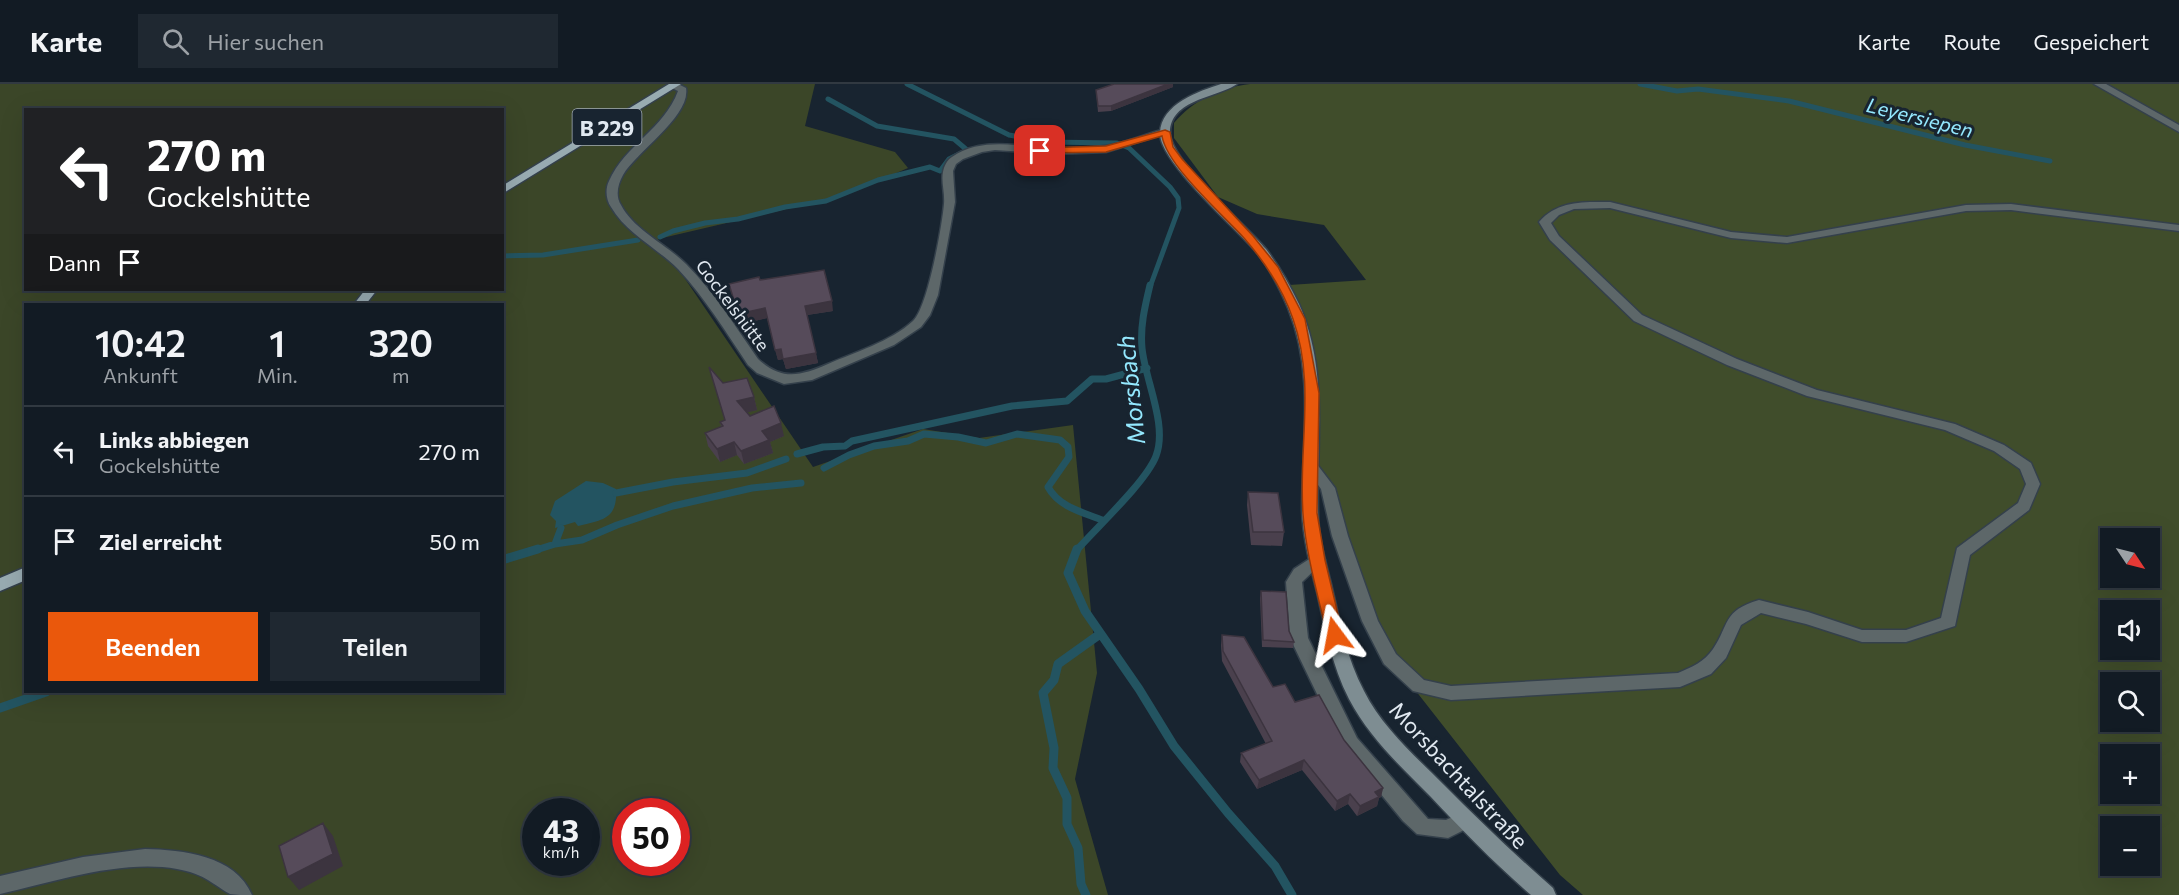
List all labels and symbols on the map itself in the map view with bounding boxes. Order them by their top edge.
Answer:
water label: Leyersiepen [1864,92,1976,142]
road number: B 229 [572,109,642,145]
pin [1014,125,1065,176]
street label: Gockelshütte [691,255,775,355]
water label: Morsbach [1110,334,1150,446]
north arrow [2100,528,2160,588]
position arrow [1303,603,1367,667]
street label: Morsbachtalstraße [1384,696,1534,854]
speed limit sign: 50 [612,798,690,876]

